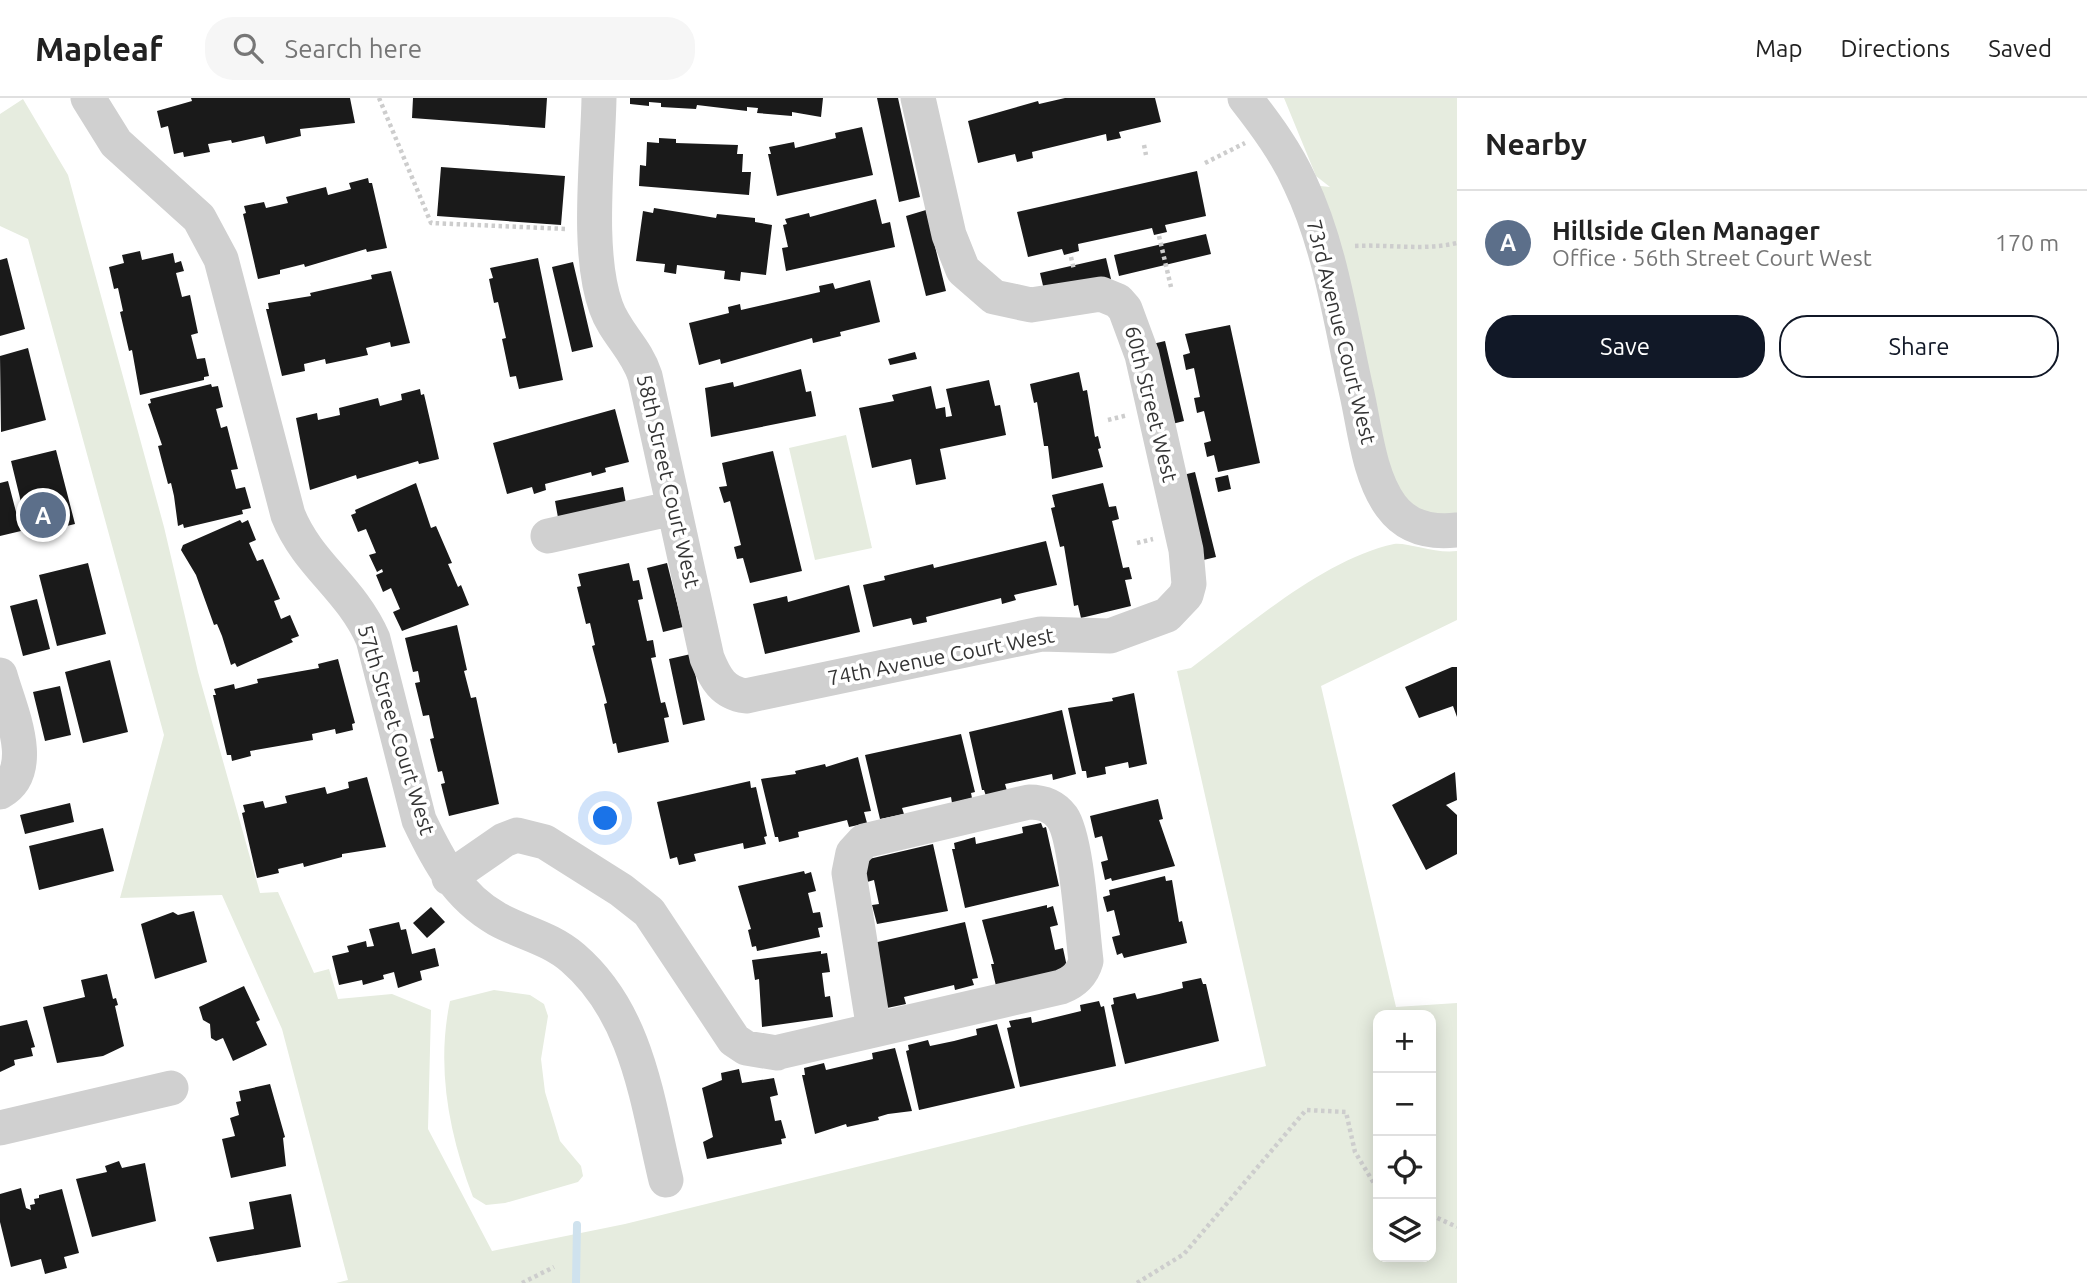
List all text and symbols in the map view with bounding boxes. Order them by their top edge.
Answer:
search box [205,17,695,80]
icon: search [229,29,267,67]
text: Mapleaf [35,30,163,67]
text: Search here [285,34,422,63]
text: Map [1755,35,1802,62]
text: Directions [1840,35,1950,62]
text: Saved [1988,35,2052,62]
text: Nearby [1485,127,1587,161]
text: Hillside Glen Manager [1552,216,1820,245]
street label: 73rd Avenue Court West [1302,217,1381,446]
text: A [1500,230,1516,255]
text: 170 m [1995,230,2059,255]
text: Office · 56th Street Court West [1552,245,1872,270]
button: Save [1485,315,1765,378]
button: Share [1779,315,2059,378]
street label: 60th Street West [1121,323,1183,484]
street label: 58th Street Court West [633,372,705,590]
pin: A [20,489,66,541]
street label: 57th Street Court West [354,622,440,838]
street label: 74th Avenue Court West [825,622,1056,690]
your location [588,801,622,835]
map controls [1373,1010,1436,1262]
button: + [1373,1010,1436,1073]
button: − [1373,1073,1436,1136]
button: locate [1373,1136,1436,1199]
button: layers [1373,1199,1436,1262]

